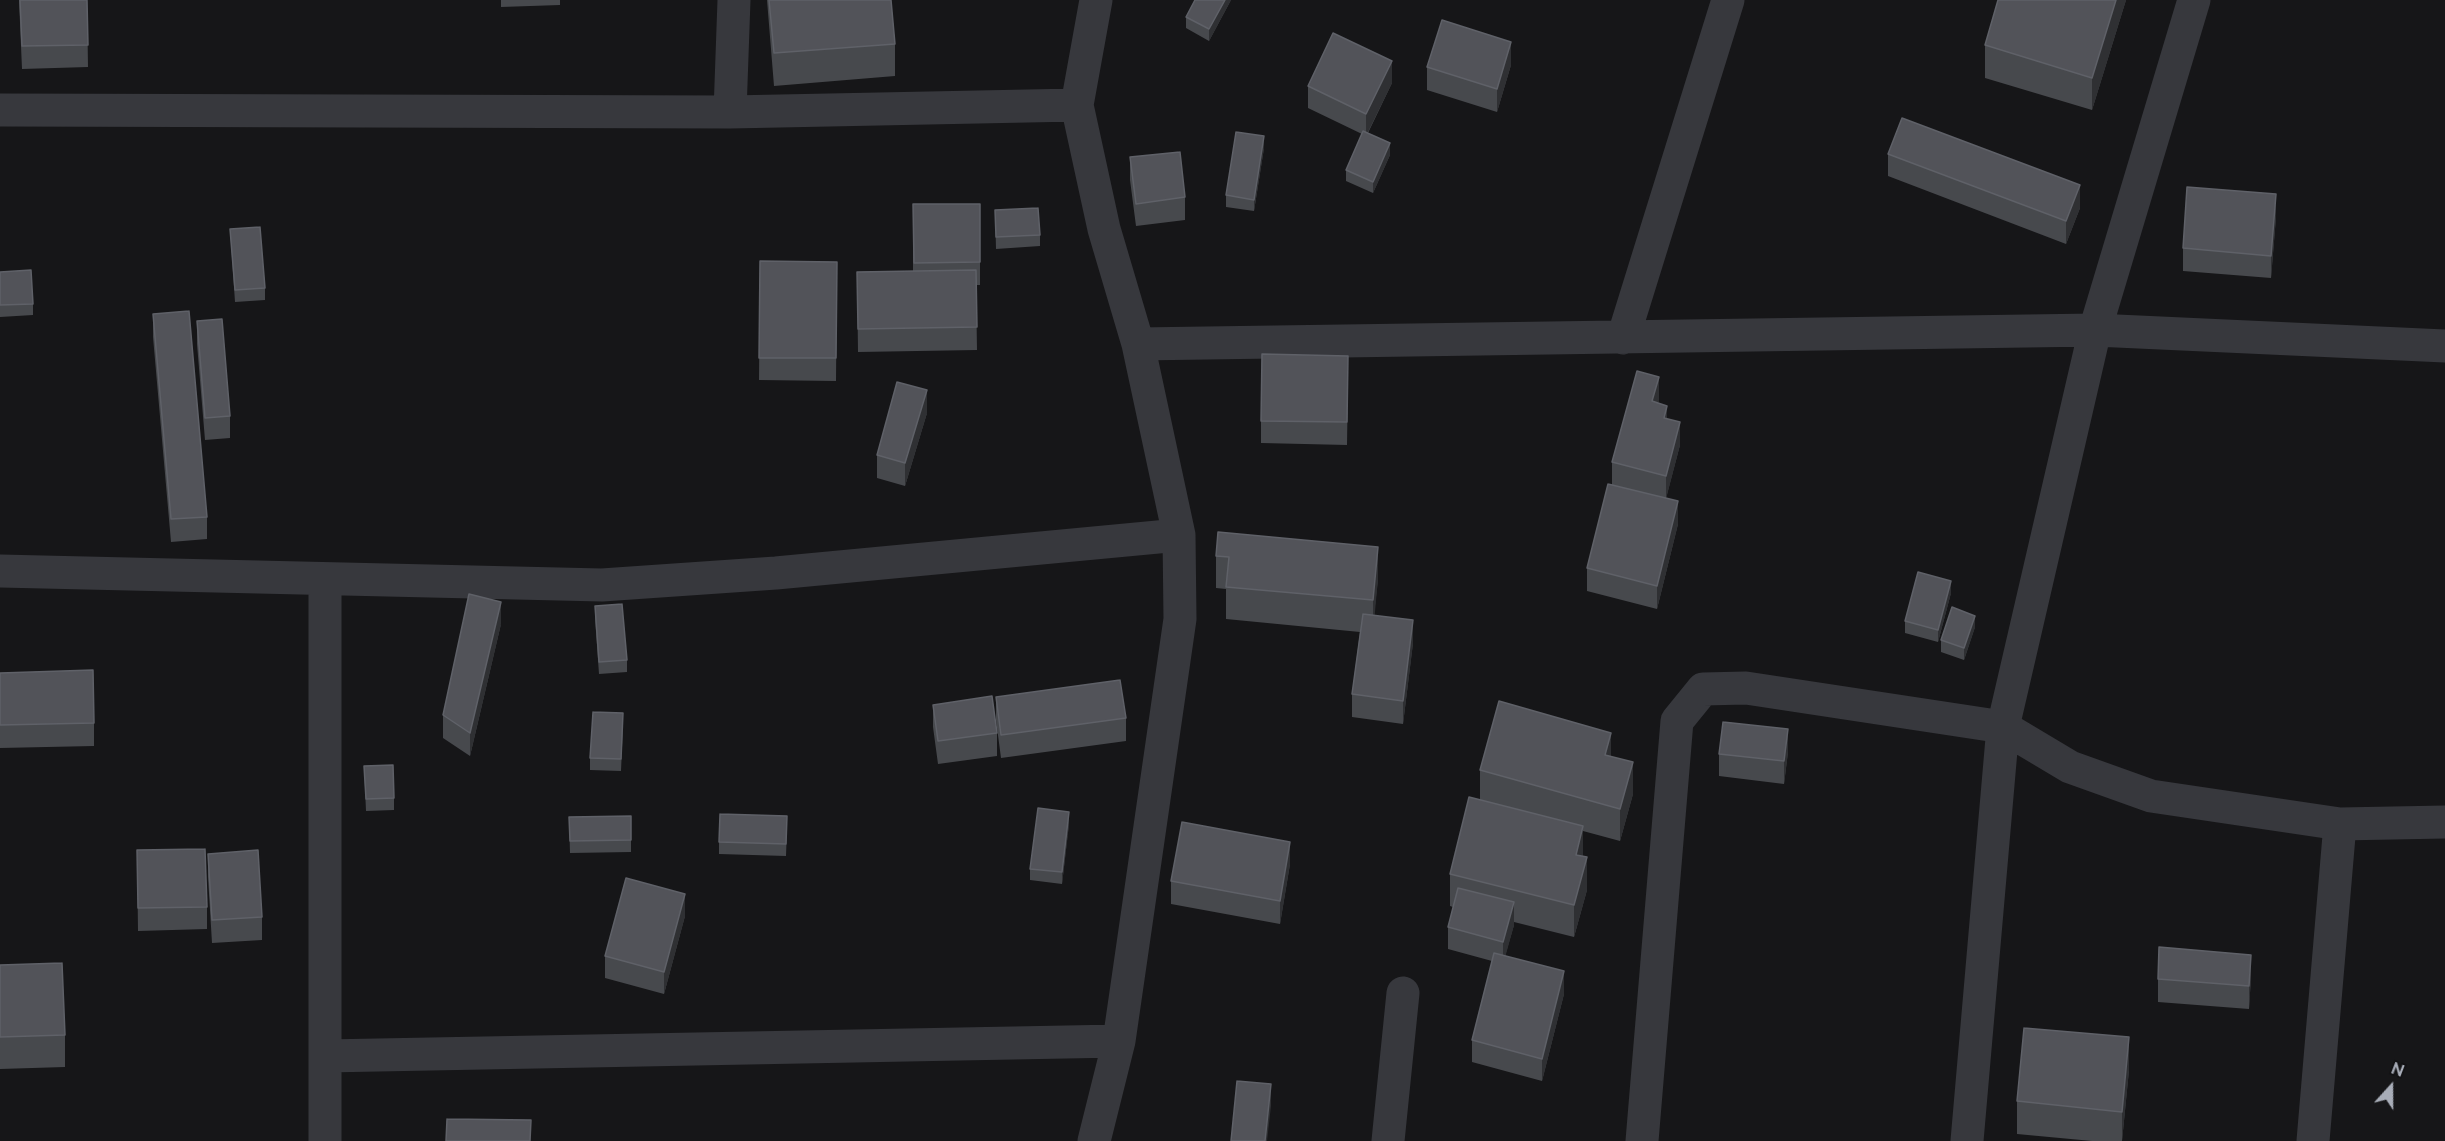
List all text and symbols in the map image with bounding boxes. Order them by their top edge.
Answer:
north arrow [2361,1057,2421,1117]
text: N [2389,1059,2407,1081]

